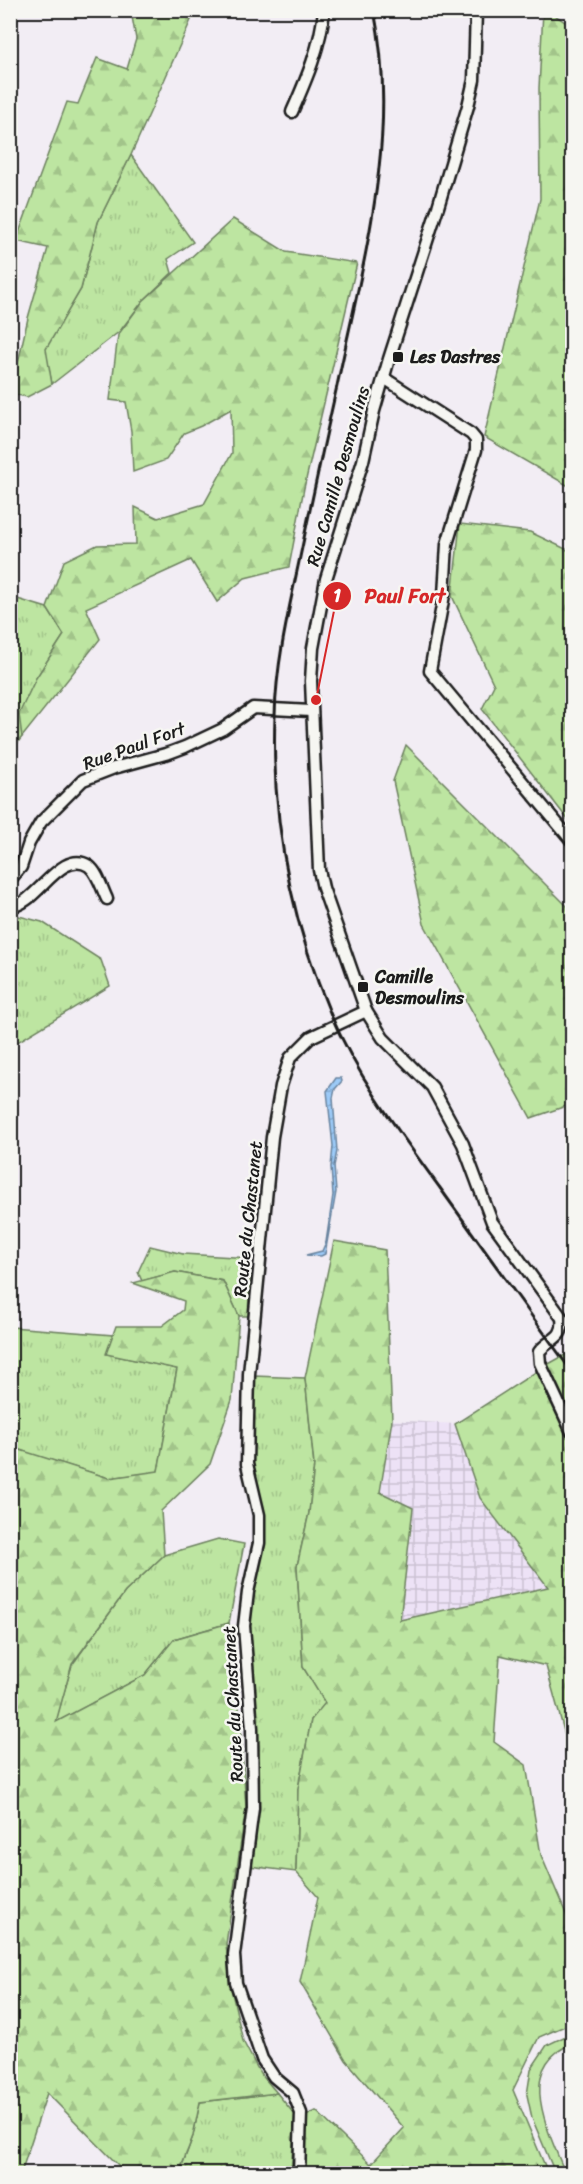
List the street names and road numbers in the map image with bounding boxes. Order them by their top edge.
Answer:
street label: Rue Camille Desmoulins [297,381,379,570]
street label: Rue Paul Fort [78,712,191,779]
street label: Route du Chastanet [224,1139,272,1299]
street label: Route du Chastanet [213,1625,253,1783]

